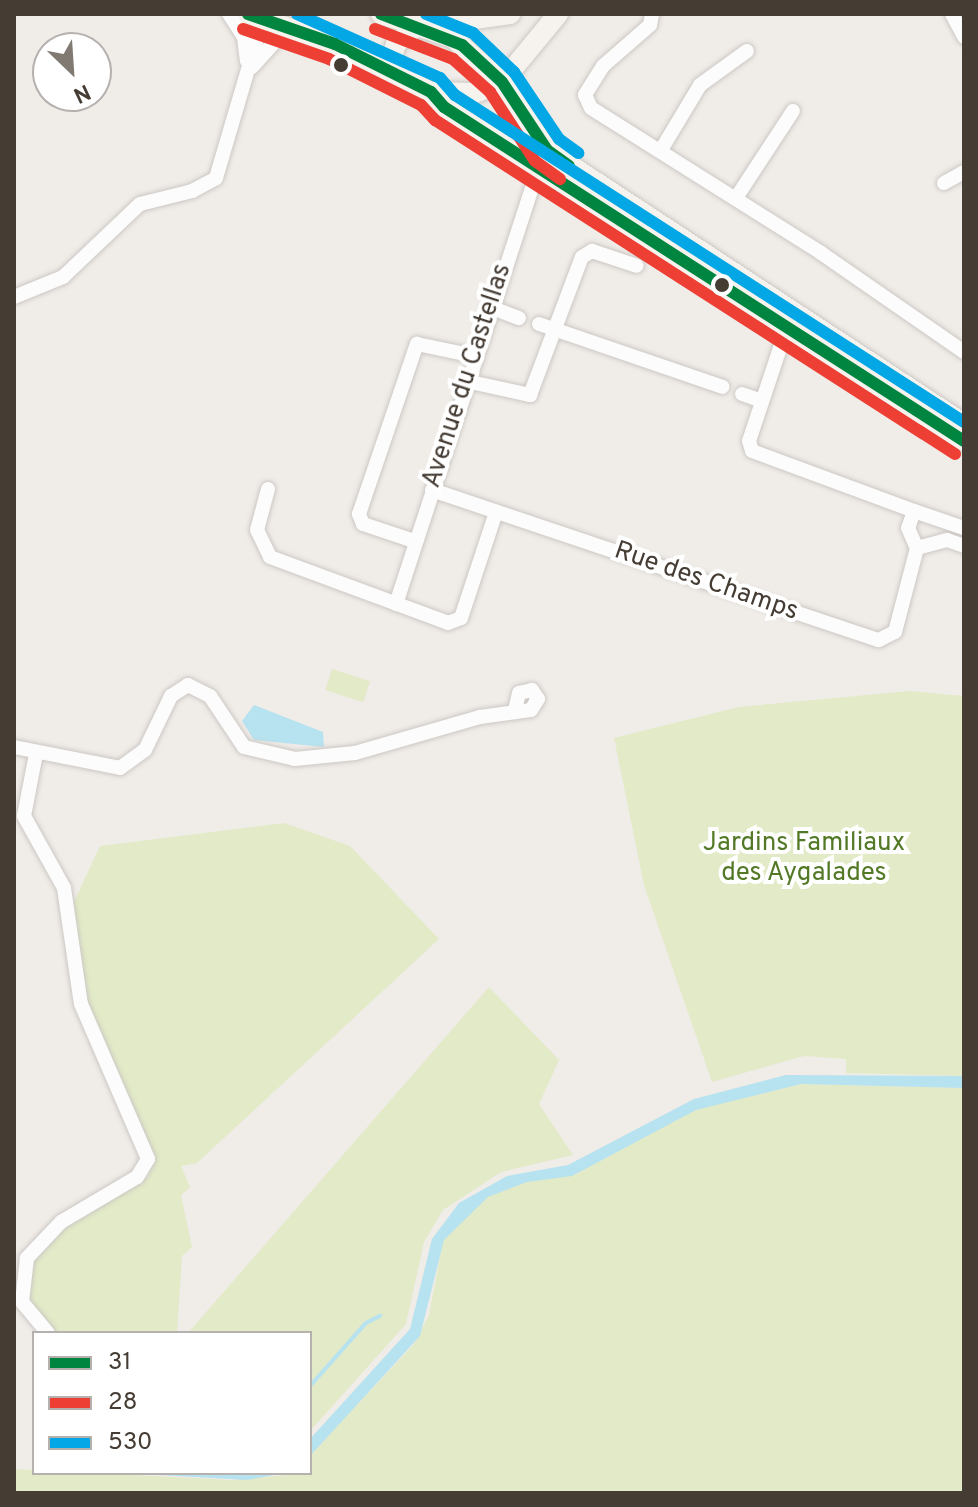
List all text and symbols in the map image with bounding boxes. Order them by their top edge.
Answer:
north arrow [32,32,112,112]
unlabelled marker [333,57,349,73]
text: N [69,77,94,108]
street label: Avenue du Castellas [417,260,519,492]
unlabelled marker [714,277,730,293]
street label: Rue des Champs [610,536,802,628]
park label: Jardins Familiaux des Aygalades [703,828,905,890]
legend [32,1331,312,1475]
text: 31 [108,1348,131,1378]
text: 28 [108,1388,137,1418]
text: 530 [108,1428,153,1458]

